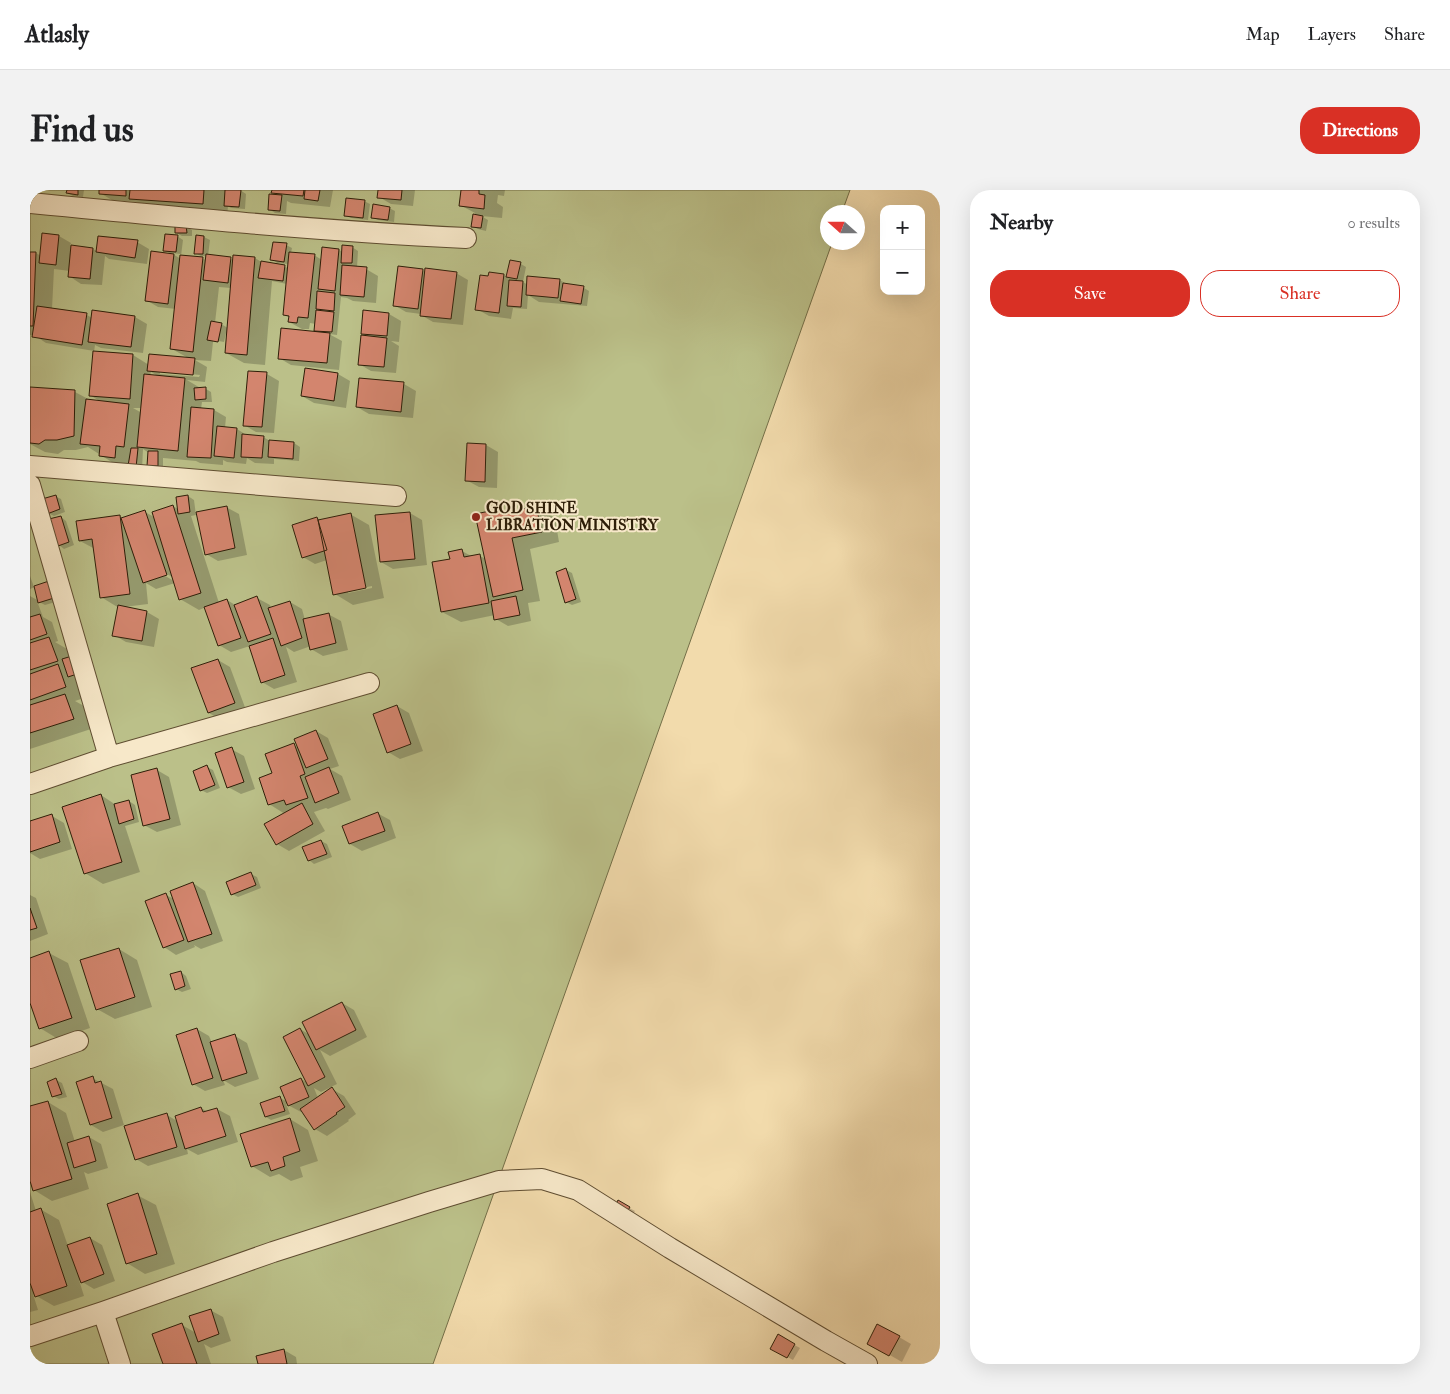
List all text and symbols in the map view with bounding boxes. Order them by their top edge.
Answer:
text: Atlasly [25,19,89,50]
text: Map [1246,23,1280,46]
text: Layers [1308,23,1356,46]
text: Share [1384,23,1425,46]
button: Directions [1300,107,1420,154]
text: Find us [30,108,134,152]
north arrow [820,205,865,250]
map controls [880,205,925,295]
button: + [880,205,925,250]
text: Nearby [990,209,1053,236]
text: 0 results [1347,213,1400,233]
button: − [880,250,925,295]
button: Save [990,270,1190,317]
button: Share [1200,270,1400,317]
place label: GOD SHINE LIBRATION MINISTRY [486,499,659,535]
marker: GOD SHINE LIBRATION MINISTRY [470,511,482,523]

